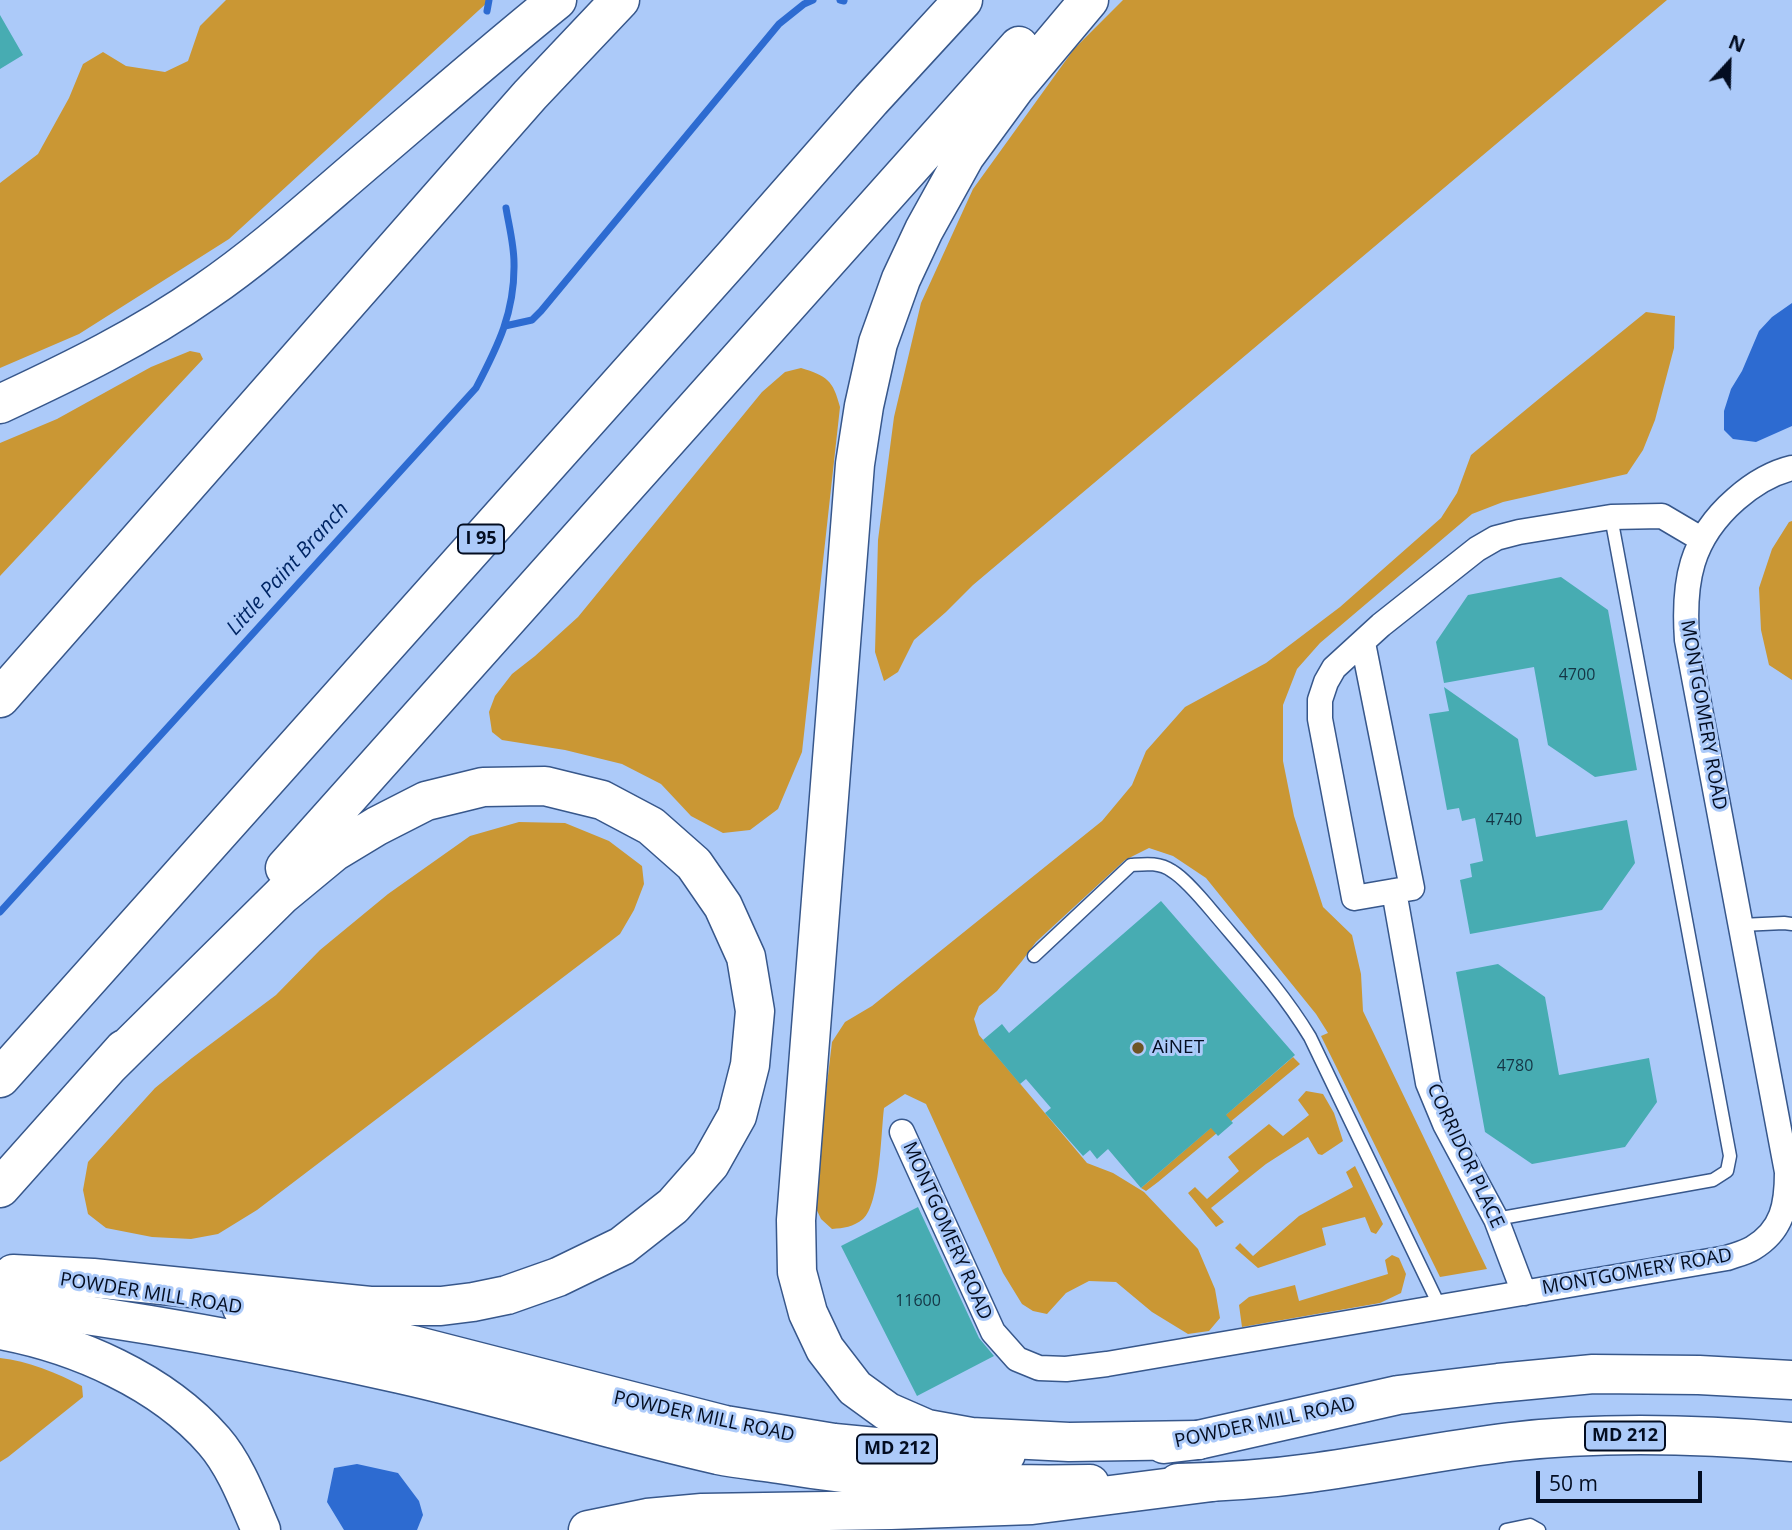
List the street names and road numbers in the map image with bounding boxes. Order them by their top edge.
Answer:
road number: I 95 [458,524,504,554]
street label: MONTGOMERY ROAD [1675,618,1731,812]
street label: CORRIDOR PLACE [1422,1080,1508,1232]
street label: MONTGOMERY ROAD [897,1138,997,1324]
street label: MONTGOMERY ROAD [1540,1244,1734,1300]
street label: POWDER MILL ROAD [58,1268,244,1320]
street label: POWDER MILL ROAD [612,1387,796,1447]
street label: POWDER MILL ROAD [1173,1393,1357,1453]
road number: MD 212 [1585,1422,1665,1450]
road number: MD 212 [857,1434,937,1464]

